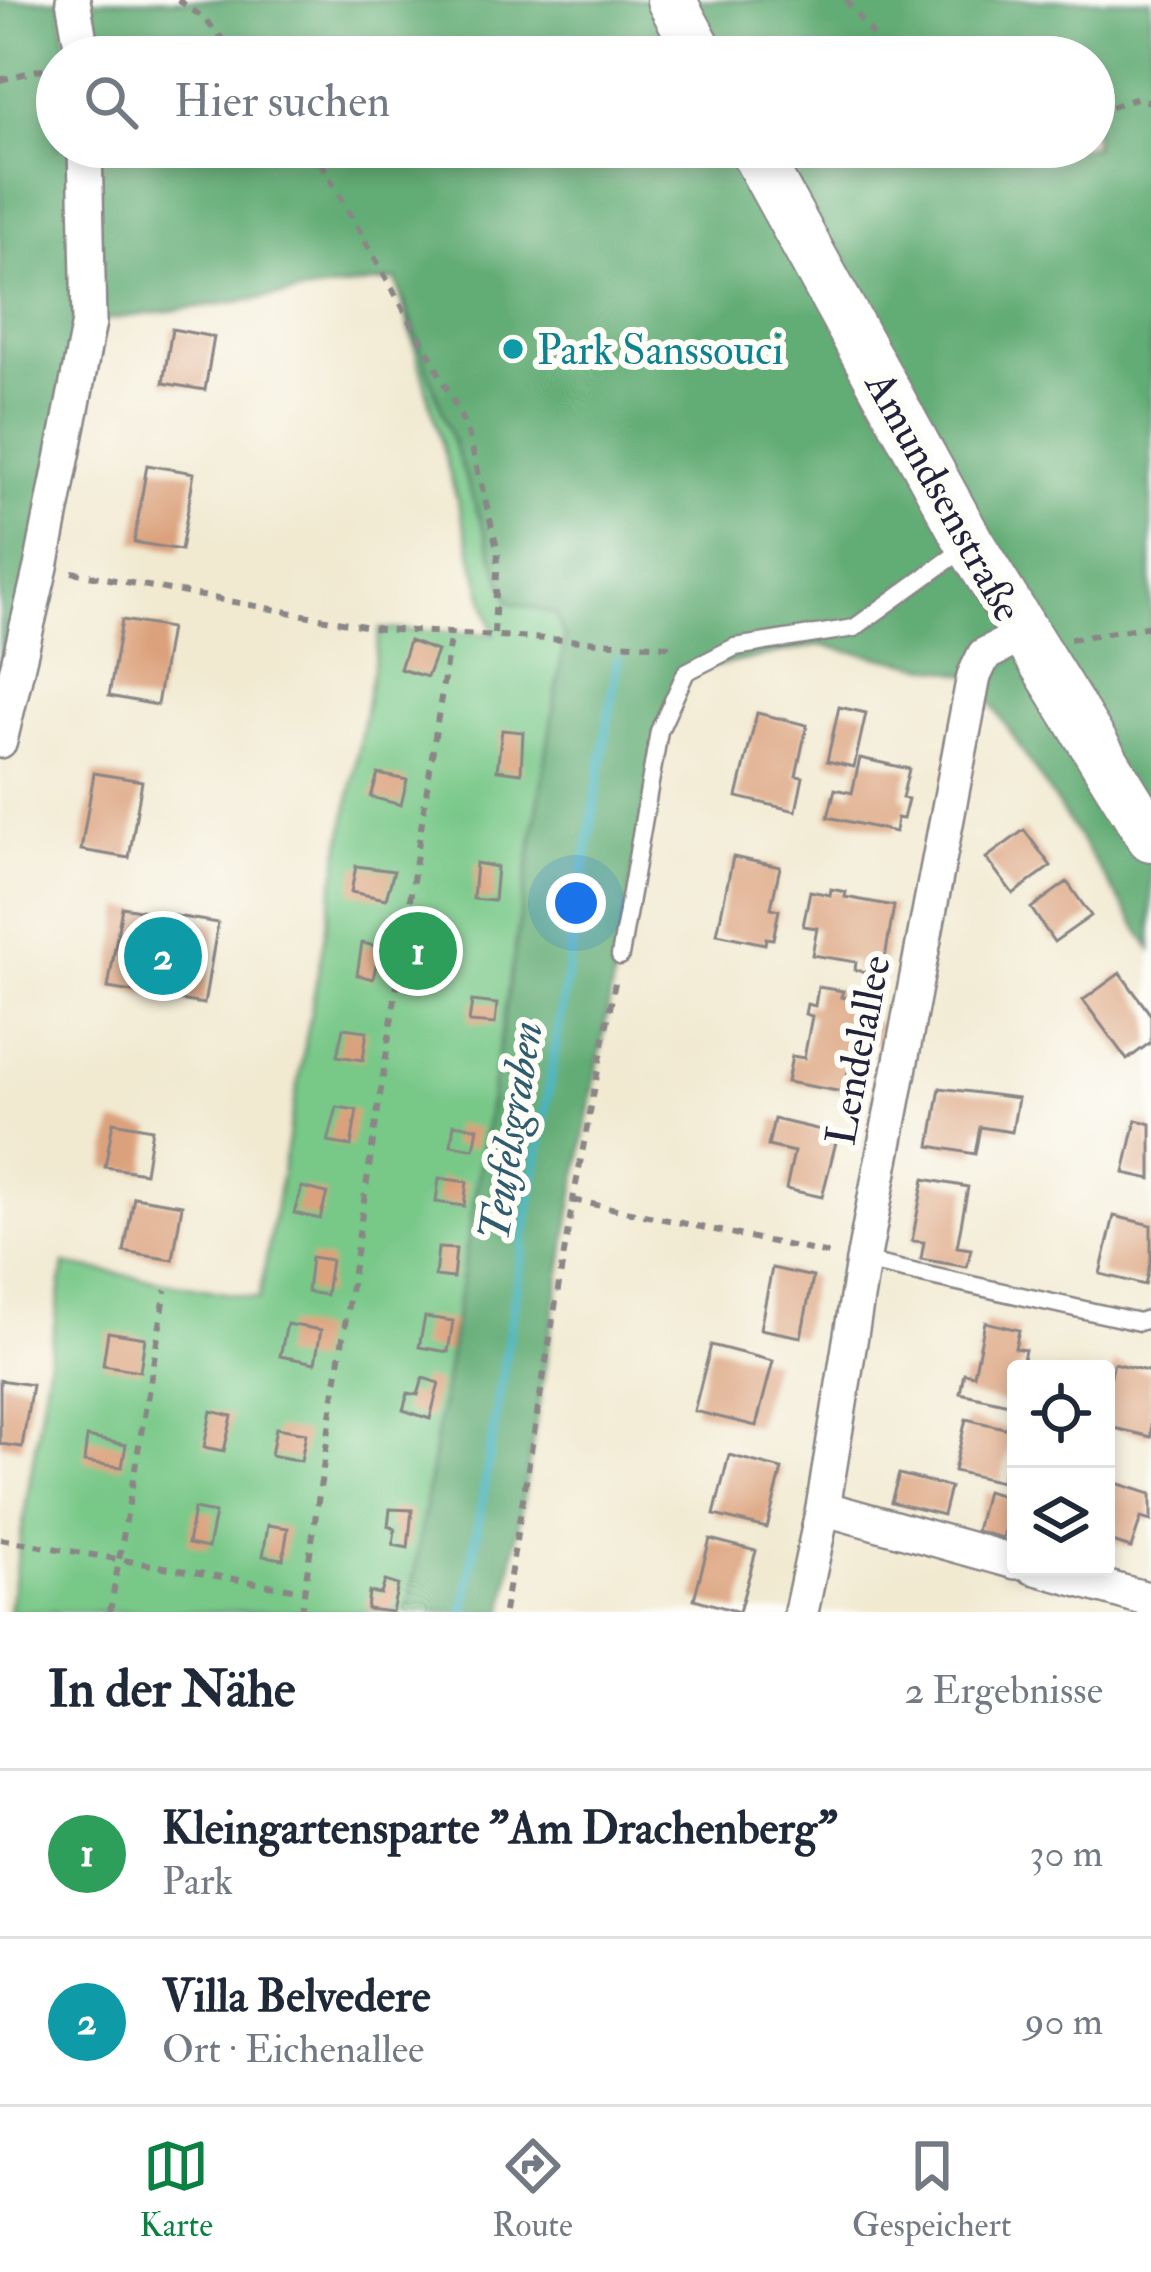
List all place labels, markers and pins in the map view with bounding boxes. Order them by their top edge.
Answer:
place label: Park Sanssouci [537,325,783,377]
marker: Park Sanssouci [500,336,526,362]
pin: 1 [379,906,457,996]
pin: 2 [124,911,202,1001]

